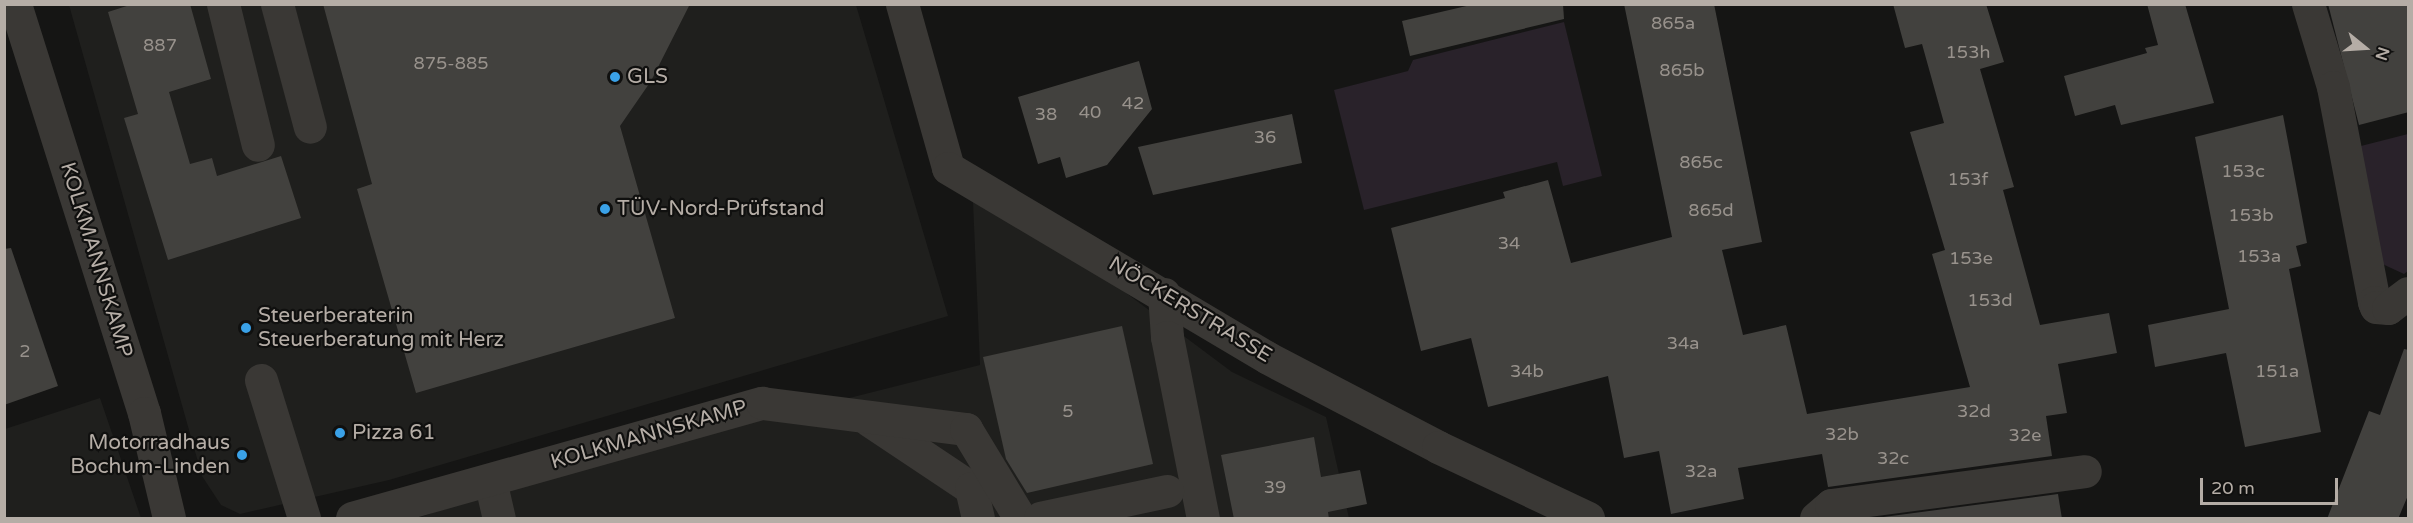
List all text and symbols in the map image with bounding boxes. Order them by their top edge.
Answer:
house number: 865a [1651,12,1695,34]
north arrow [2335,18,2395,78]
house number: 887 [143,34,177,56]
house number: 153h [1946,41,1990,63]
text: N [2371,44,2394,63]
house number: 875-885 [413,52,489,74]
house number: 865b [1659,59,1705,81]
place label: GLS [627,64,668,90]
marker: GLS [608,70,622,84]
house number: 42 [1122,92,1144,114]
house number: 40 [1079,101,1101,123]
house number: 38 [1035,103,1057,125]
house number: 36 [1254,126,1276,148]
house number: 865c [1679,151,1723,173]
street label: KOLKMANNSKAMP [54,159,138,361]
house number: 153c [2221,160,2265,182]
house number: 153f [1948,168,1988,190]
place label: TÜV-Nord-Prüfstand [617,196,824,222]
house number: 865d [1688,199,1734,221]
marker: TÜV-Nord-Prüfstand [598,202,612,216]
house number: 153b [2228,204,2274,226]
house number: 34 [1498,232,1520,254]
house number: 153a [2237,245,2281,267]
house number: 153e [1949,247,1993,269]
street label: NÖCKERSTRASSE [1104,251,1276,369]
house number: 153d [1967,289,2013,311]
place label: Steuerberaterin Steuerberatung mit Herz [258,303,504,353]
marker: Steuerberaterin Steuerberatung mit Herz [239,321,253,335]
house number: 34a [1667,332,1699,354]
house number: 2 [19,340,31,362]
house number: 34b [1510,360,1544,382]
house number: 151a [2255,360,2299,382]
street label: KOLKMANNSKAMP [548,395,750,475]
house number: 5 [1062,400,1074,422]
house number: 32d [1957,400,1991,422]
place label: Pizza 61 [352,420,436,446]
house number: 32b [1825,423,1859,445]
house number: 32e [2009,424,2041,446]
marker: Pizza 61 [333,426,347,440]
place label: Motorradhaus Bochum-Linden [70,430,230,480]
house number: 32c [1877,447,1909,469]
marker: Motorradhaus Bochum-Linden [235,448,249,462]
house number: 32a [1685,460,1717,482]
scale bar [2203,466,2341,504]
house number: 39 [1264,476,1286,498]
text: 20 m [2211,477,2255,499]

